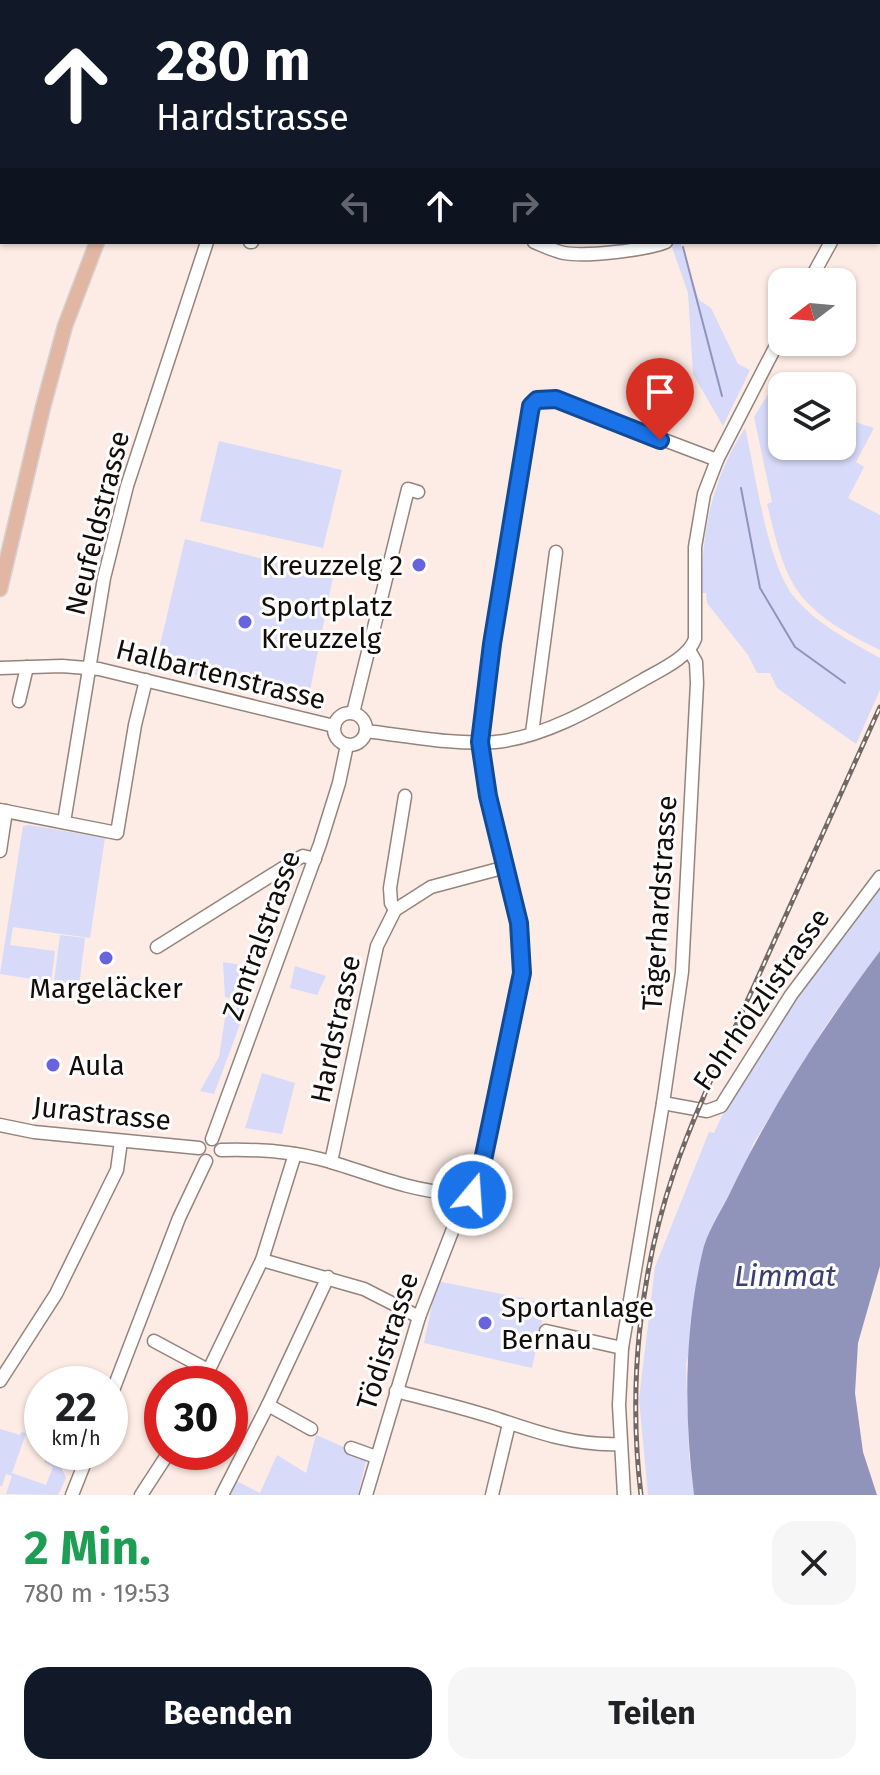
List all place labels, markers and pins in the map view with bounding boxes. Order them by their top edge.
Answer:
pin [626,358,694,440]
place label: Kreuzzelg 2 [261,549,403,582]
marker: Kreuzzelg 2 [410,556,428,574]
place label: Sportplatz Kreuzzelg [261,590,392,655]
marker: Sportplatz Kreuzzelg [236,613,254,631]
marker: Margeläcker [97,949,115,967]
place label: Margeläcker [29,972,183,1005]
place label: Aula [69,1049,125,1082]
marker: Aula [44,1056,62,1074]
place label: Sportanlage Bernau [501,1291,654,1356]
marker: Sportanlage Bernau [476,1314,494,1332]

